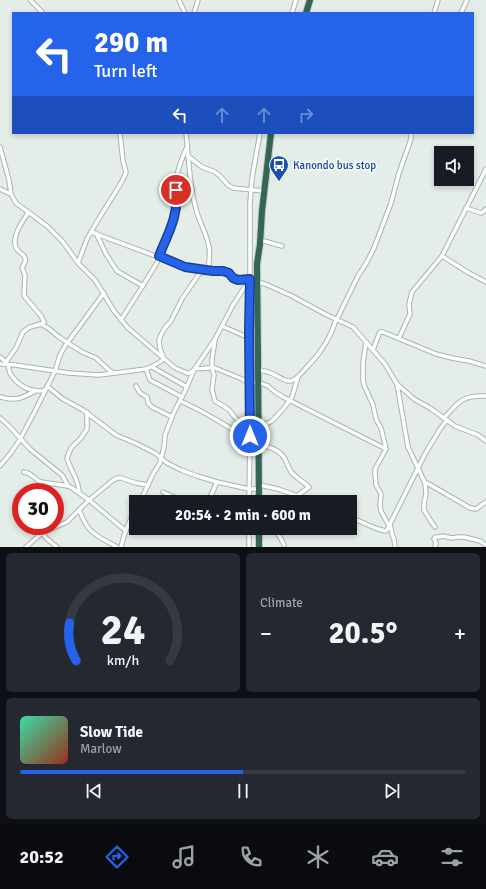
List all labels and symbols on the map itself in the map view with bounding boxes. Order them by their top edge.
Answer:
bus stop icon: Kanondo bus stop [268,154,290,182]
place label: Kanondo bus stop [293,159,376,172]
pin [159,173,193,207]
position arrow [229,415,271,457]
speed limit sign: 30 [12,483,64,535]

